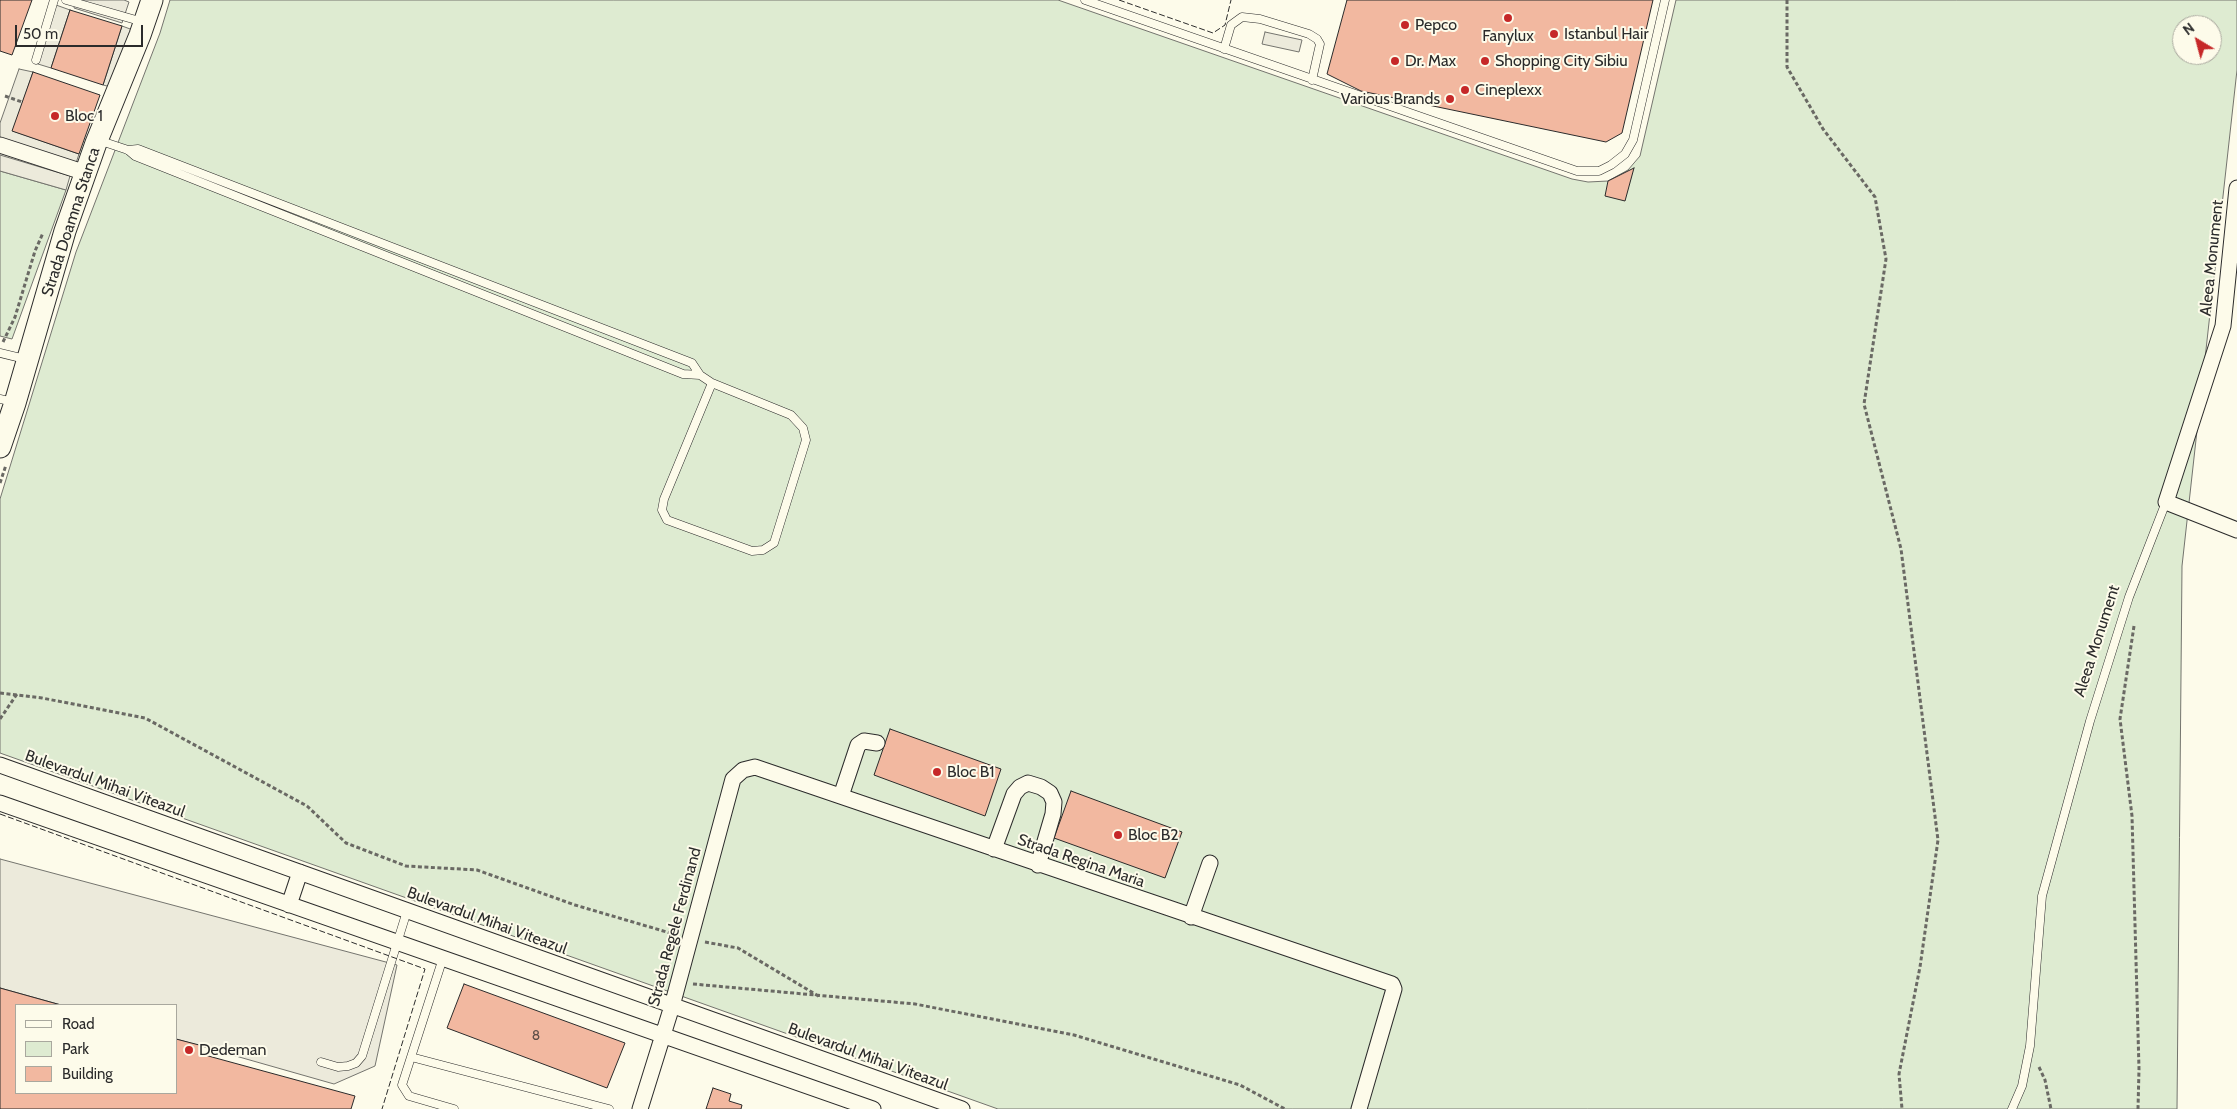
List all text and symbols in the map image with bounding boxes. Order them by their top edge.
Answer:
marker: Fanylux [1502,12,1514,24]
scale bar [18,15,145,47]
place label: Pepco [1415,15,1457,35]
north arrow [2172,15,2222,65]
marker: Pepco [1399,19,1411,31]
text: N [2179,19,2198,39]
place label: Istanbul Hair [1564,24,1648,44]
text: 50 m [23,25,58,43]
place label: Fanylux [1482,26,1534,46]
marker: Istanbul Hair [1548,28,1560,40]
place label: Dr. Max [1405,51,1456,71]
place label: Shopping City Sibiu [1495,51,1628,71]
marker: Dr. Max [1389,55,1401,67]
marker: Shopping City Sibiu [1479,55,1491,67]
place label: Cineplexx [1475,80,1542,100]
marker: Cineplexx [1459,84,1471,96]
place label: Various Brands [1341,89,1440,109]
marker: Various Brands [1444,93,1456,105]
place label: Bloc 1 [65,106,103,126]
marker: Bloc 1 [49,110,61,122]
street label: Strada Doamna Stanca [38,145,104,299]
street label: Aleea Monument [2196,199,2228,317]
street label: Aleea Monument [2070,583,2124,699]
street label: Bulevardul Mihai Viteazul [22,746,188,822]
place label: Bloc B1 [947,762,995,782]
marker: Bloc B1 [931,766,943,778]
place label: Bloc B2 [1128,825,1179,845]
marker: Bloc B2 [1112,829,1124,841]
street label: Strada Regina Maria [1015,830,1147,892]
street label: Strada Regele Ferdinand [645,845,705,1009]
street label: Bulevardul Mihai Viteazul [404,883,570,959]
legend [15,1004,178,1094]
text: Road [62,1015,95,1033]
street label: Bulevardul Mihai Viteazul [785,1019,951,1095]
house number: 8 [532,1028,540,1044]
text: Park [62,1040,89,1058]
place label: Dedeman [199,1040,266,1060]
marker: Dedeman [183,1044,195,1056]
text: Building [62,1065,113,1083]

